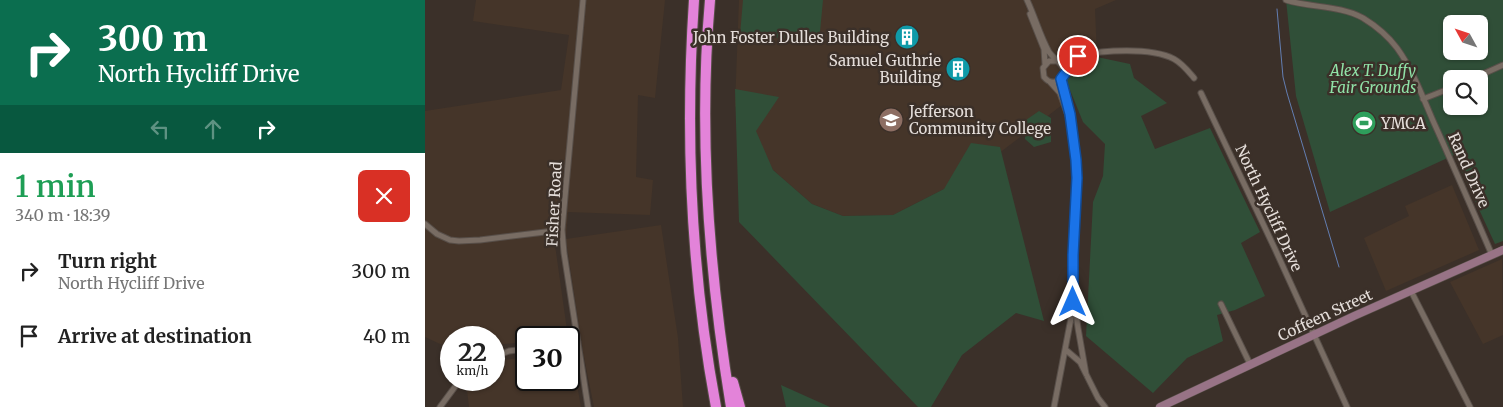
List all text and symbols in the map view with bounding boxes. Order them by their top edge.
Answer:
north arrow [1443,15,1487,60]
map controls [1443,15,1488,115]
text: 300 m [98,17,208,61]
icon: right [15,20,80,85]
building icon: John Foster Dulles Building [894,24,920,50]
place label: John Foster Dulles Building [692,28,889,47]
pin [1057,35,1099,77]
icon: arrive [1064,42,1092,70]
place label: Samuel Guthrie Building [829,51,941,87]
building icon: Samuel Guthrie Building [945,56,971,82]
text: North Hycliff Drive [98,60,299,88]
park label: Alex T. Duffy Fair Grounds [1329,61,1416,97]
button: search [1443,70,1488,115]
place label: Jefferson Community College [908,102,1051,138]
school or university icon: Jefferson Community College [878,107,904,133]
sports icon: YMCA [1351,110,1377,136]
place label: YMCA [1380,114,1426,133]
icon: left [146,115,174,143]
icon: ahead [199,115,227,143]
icon: right [252,115,280,143]
street label: Rand Drive [1444,130,1494,211]
street label: North Hycliff Drive [1231,142,1307,274]
street label: Fisher Road [542,161,566,247]
text: 1 min [15,167,96,205]
button: close [358,170,410,222]
text: 340 m · 18:39 [15,205,111,225]
text: Turn right [58,249,157,273]
icon: right [15,257,43,285]
text: 300 m [351,259,410,283]
text: North Hycliff Drive [58,273,204,293]
position arrow [1046,275,1098,327]
street label: Coffeen Street [1275,285,1375,345]
icon: arrive [15,322,43,350]
text: Arrive at destination [58,324,252,348]
text: 40 m [363,324,410,348]
speed limit sign: 30 [515,326,580,391]
text: 22 [458,336,487,368]
text: km/h [457,363,488,378]

